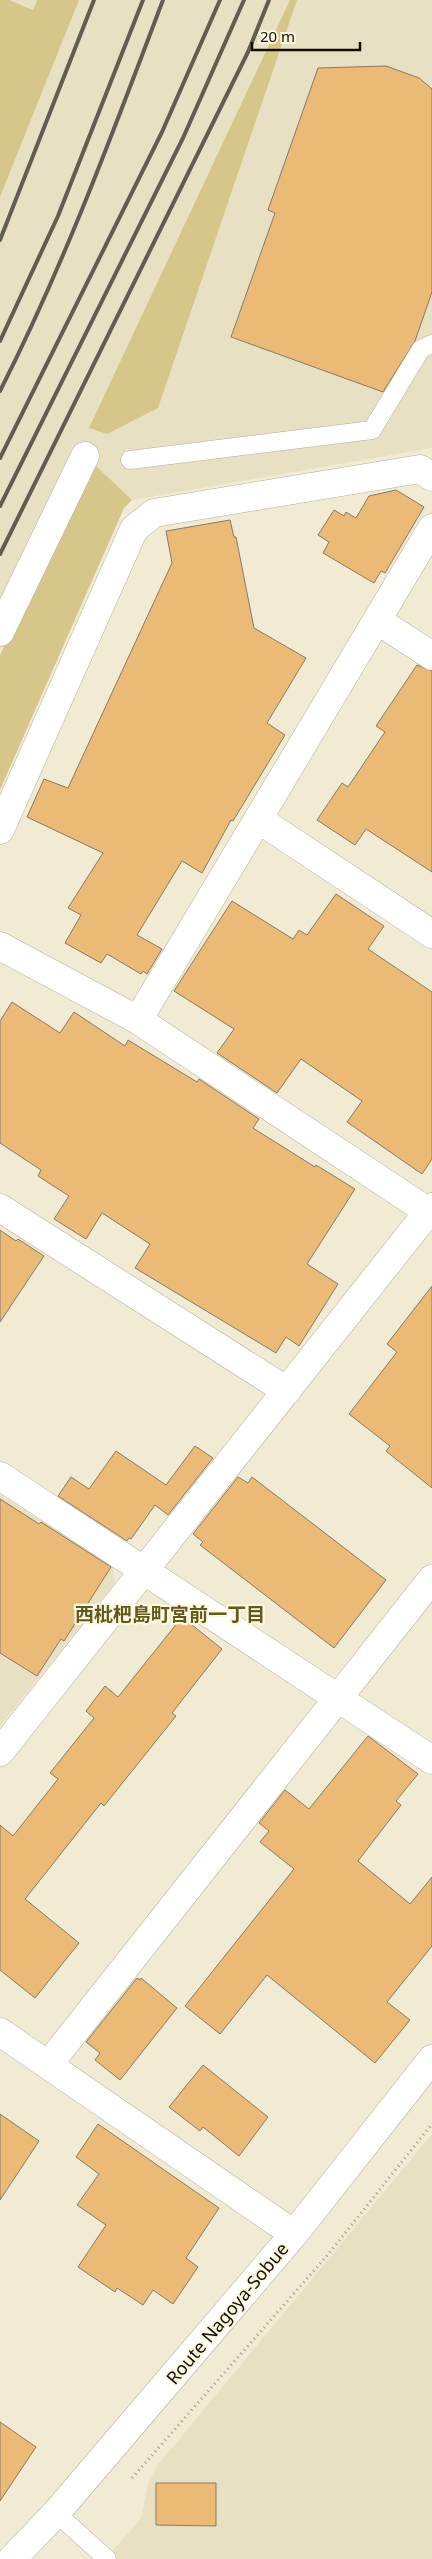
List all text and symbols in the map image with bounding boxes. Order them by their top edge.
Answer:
scale bar [252,20,360,52]
text: 20 m [260,26,295,46]
district label: 西枇杷島町宮前一丁目 [75,1601,265,1627]
street label: Route Nagoya-Sobue [161,2237,293,2389]

